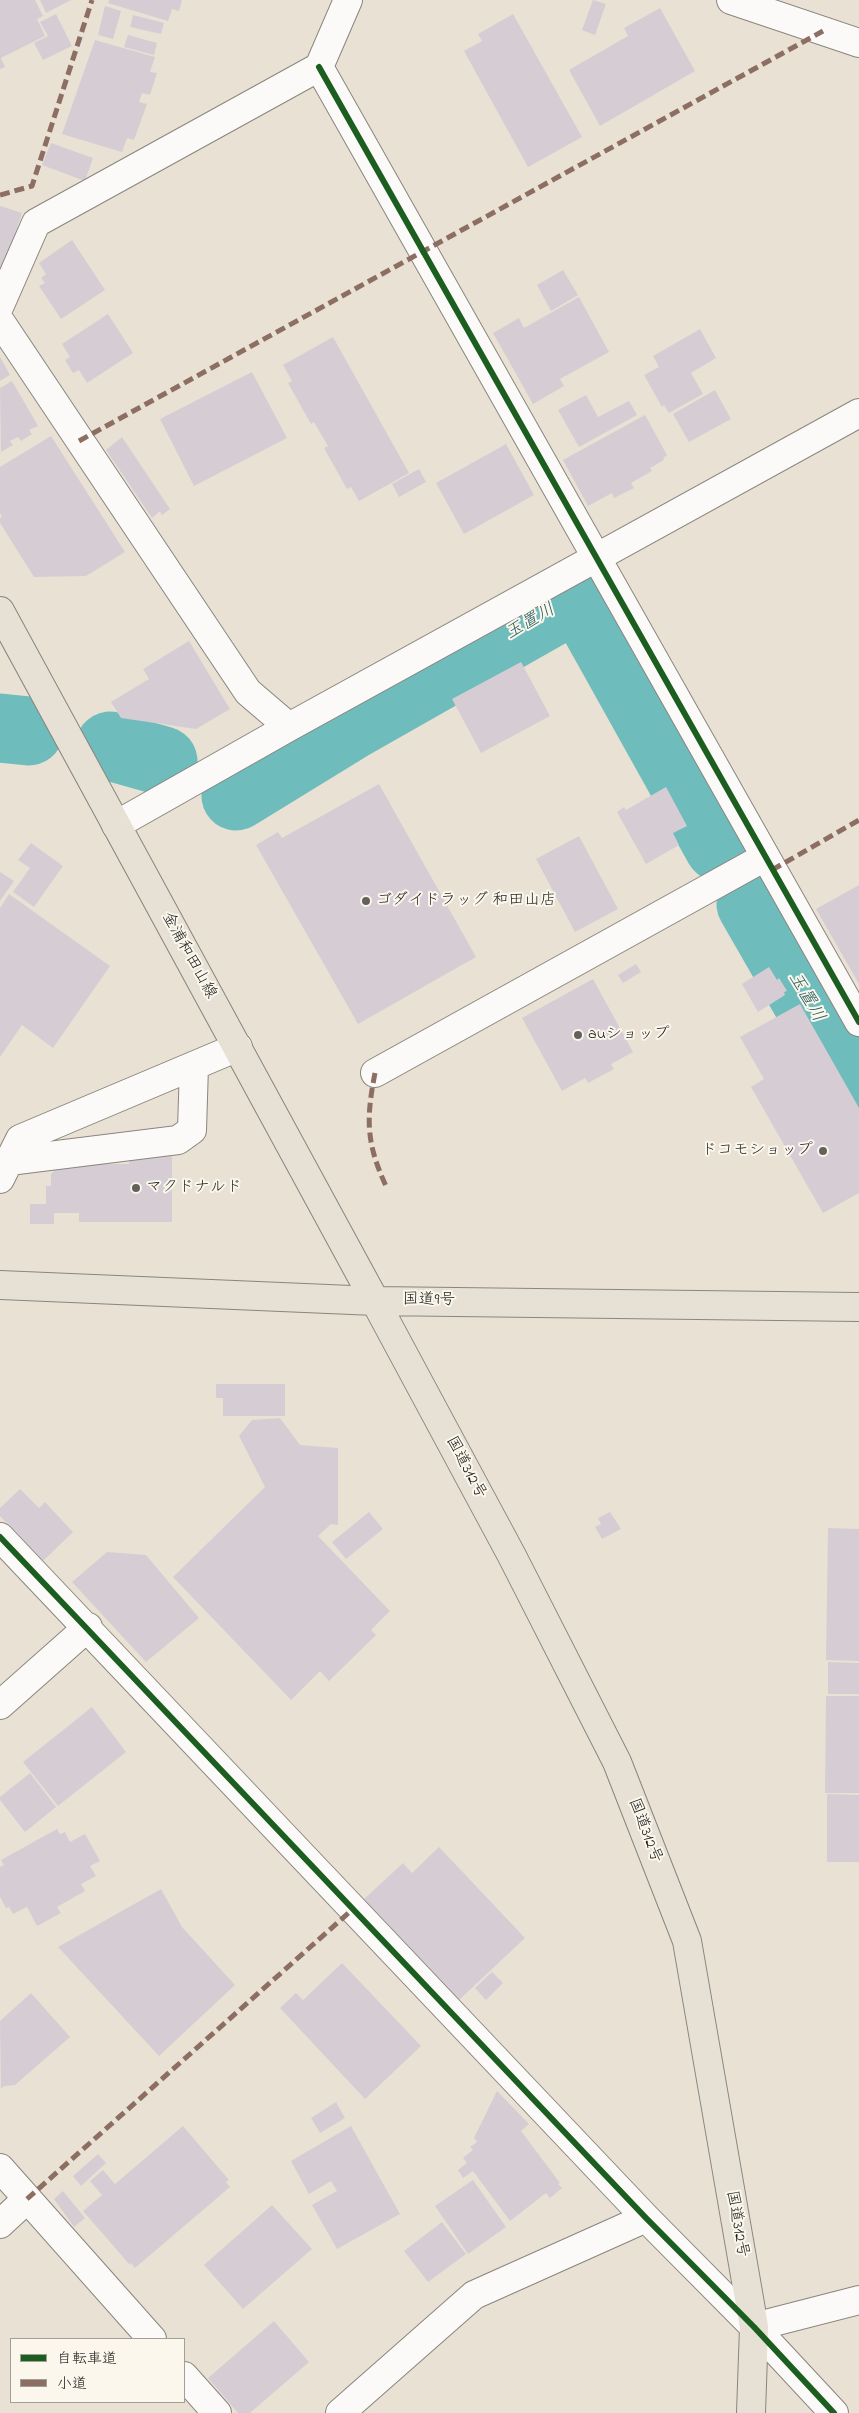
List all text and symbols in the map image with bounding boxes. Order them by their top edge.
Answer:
water label: 玉置川 [502,600,560,646]
place label: ゴダイドラッグ 和田山店 [376,891,556,911]
marker: ゴダイドラッグ 和田山店 [360,895,372,907]
street label: 金浦和田山線 [156,909,220,1003]
water label: 玉置川 [782,969,828,1027]
place label: auショップ [588,1025,670,1045]
marker: auショップ [572,1029,584,1041]
place label: ドコモショップ [701,1141,813,1161]
marker: ドコモショップ [817,1145,829,1157]
place label: マクドナルド [146,1178,242,1198]
marker: マクドナルド [130,1182,142,1194]
street label: 国道9号 [402,1291,456,1311]
street label: 国道312号 [441,1434,489,1502]
street label: 国道312号 [623,1796,665,1866]
street label: 国道312号 [721,2189,751,2259]
legend [10,2338,185,2403]
text: 自転車道 [57,2348,117,2370]
text: 小道 [57,2373,87,2395]

